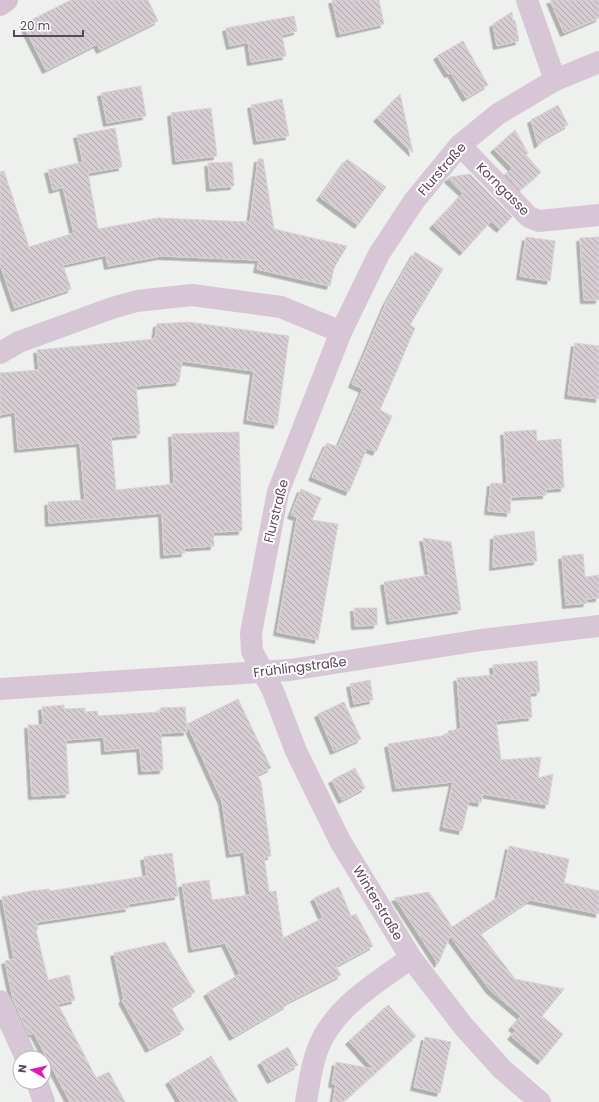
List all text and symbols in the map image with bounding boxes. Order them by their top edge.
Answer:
scale bar [14,12,83,38]
text: 20 m [20,17,50,34]
street label: Flurstraße [414,138,470,200]
street label: Korngasse [472,158,534,220]
street label: Flurstraße [259,477,293,545]
street label: Frühlingstraße [252,652,348,682]
street label: Winterstraße [348,862,408,944]
north arrow [12,1050,52,1090]
text: N [14,1063,31,1074]

